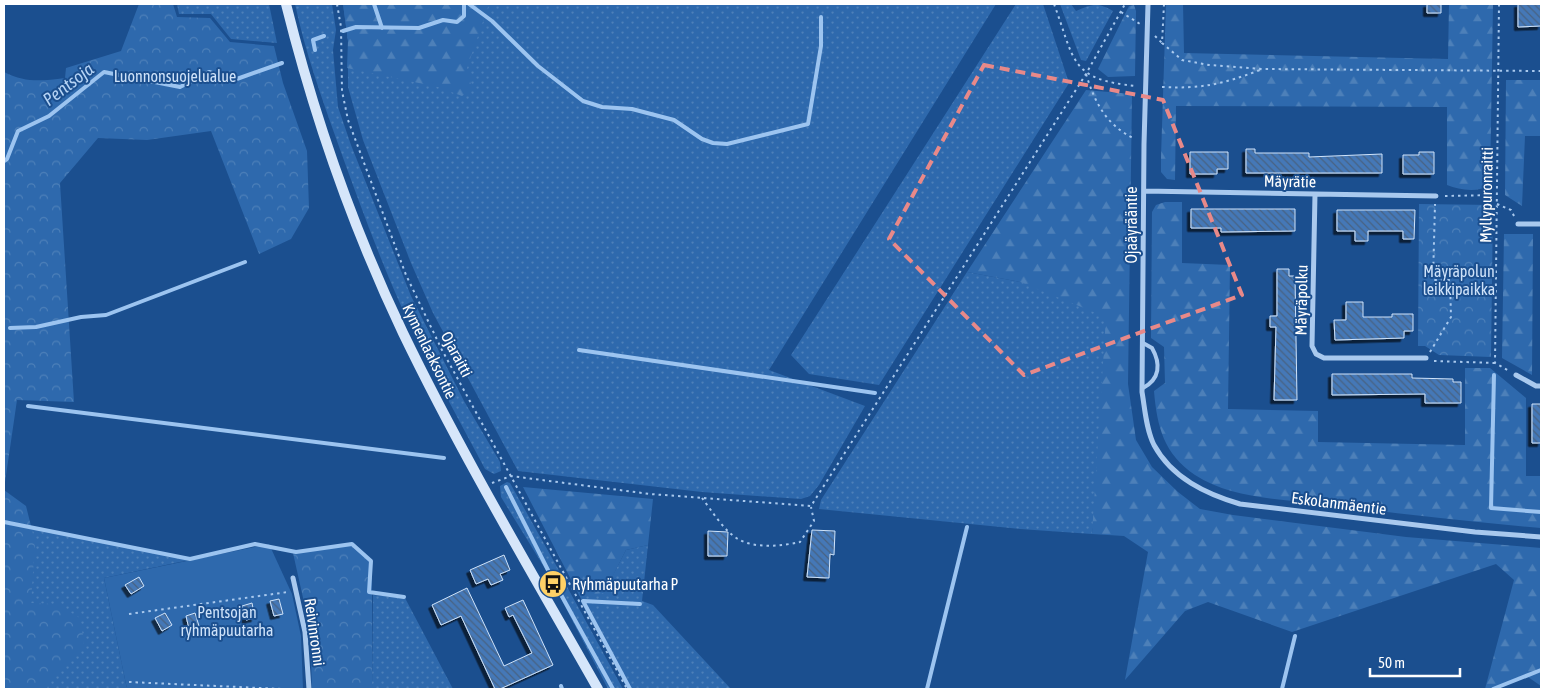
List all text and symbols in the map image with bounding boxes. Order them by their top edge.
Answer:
water label: Pentsoja [38,58,98,110]
park label: Luonnonsuojelualue [114,67,236,86]
street label: Myllypuronraitti [1476,147,1497,243]
street label: Mäyrätie [1264,172,1316,191]
street label: Ojaäyrääntie [1122,186,1141,264]
park label: Mäyräpolun leikkipaikka [1423,262,1495,299]
street label: Mäyräpolku [1291,264,1312,336]
street label: Kymenlaaksontie [398,301,461,402]
street label: Ojaraitti [437,328,476,380]
street label: Eskolanmäentie [1290,488,1388,518]
bus stop icon: Ryhmäpuutarha P [538,569,568,599]
place label: Ryhmäpuutarha P [572,575,679,594]
street label: Reivinronni [301,597,329,667]
park label: Pentsojan ryhmäpuutarha [180,603,274,640]
scale bar [1370,646,1460,678]
text: 50 m [1378,654,1405,671]

